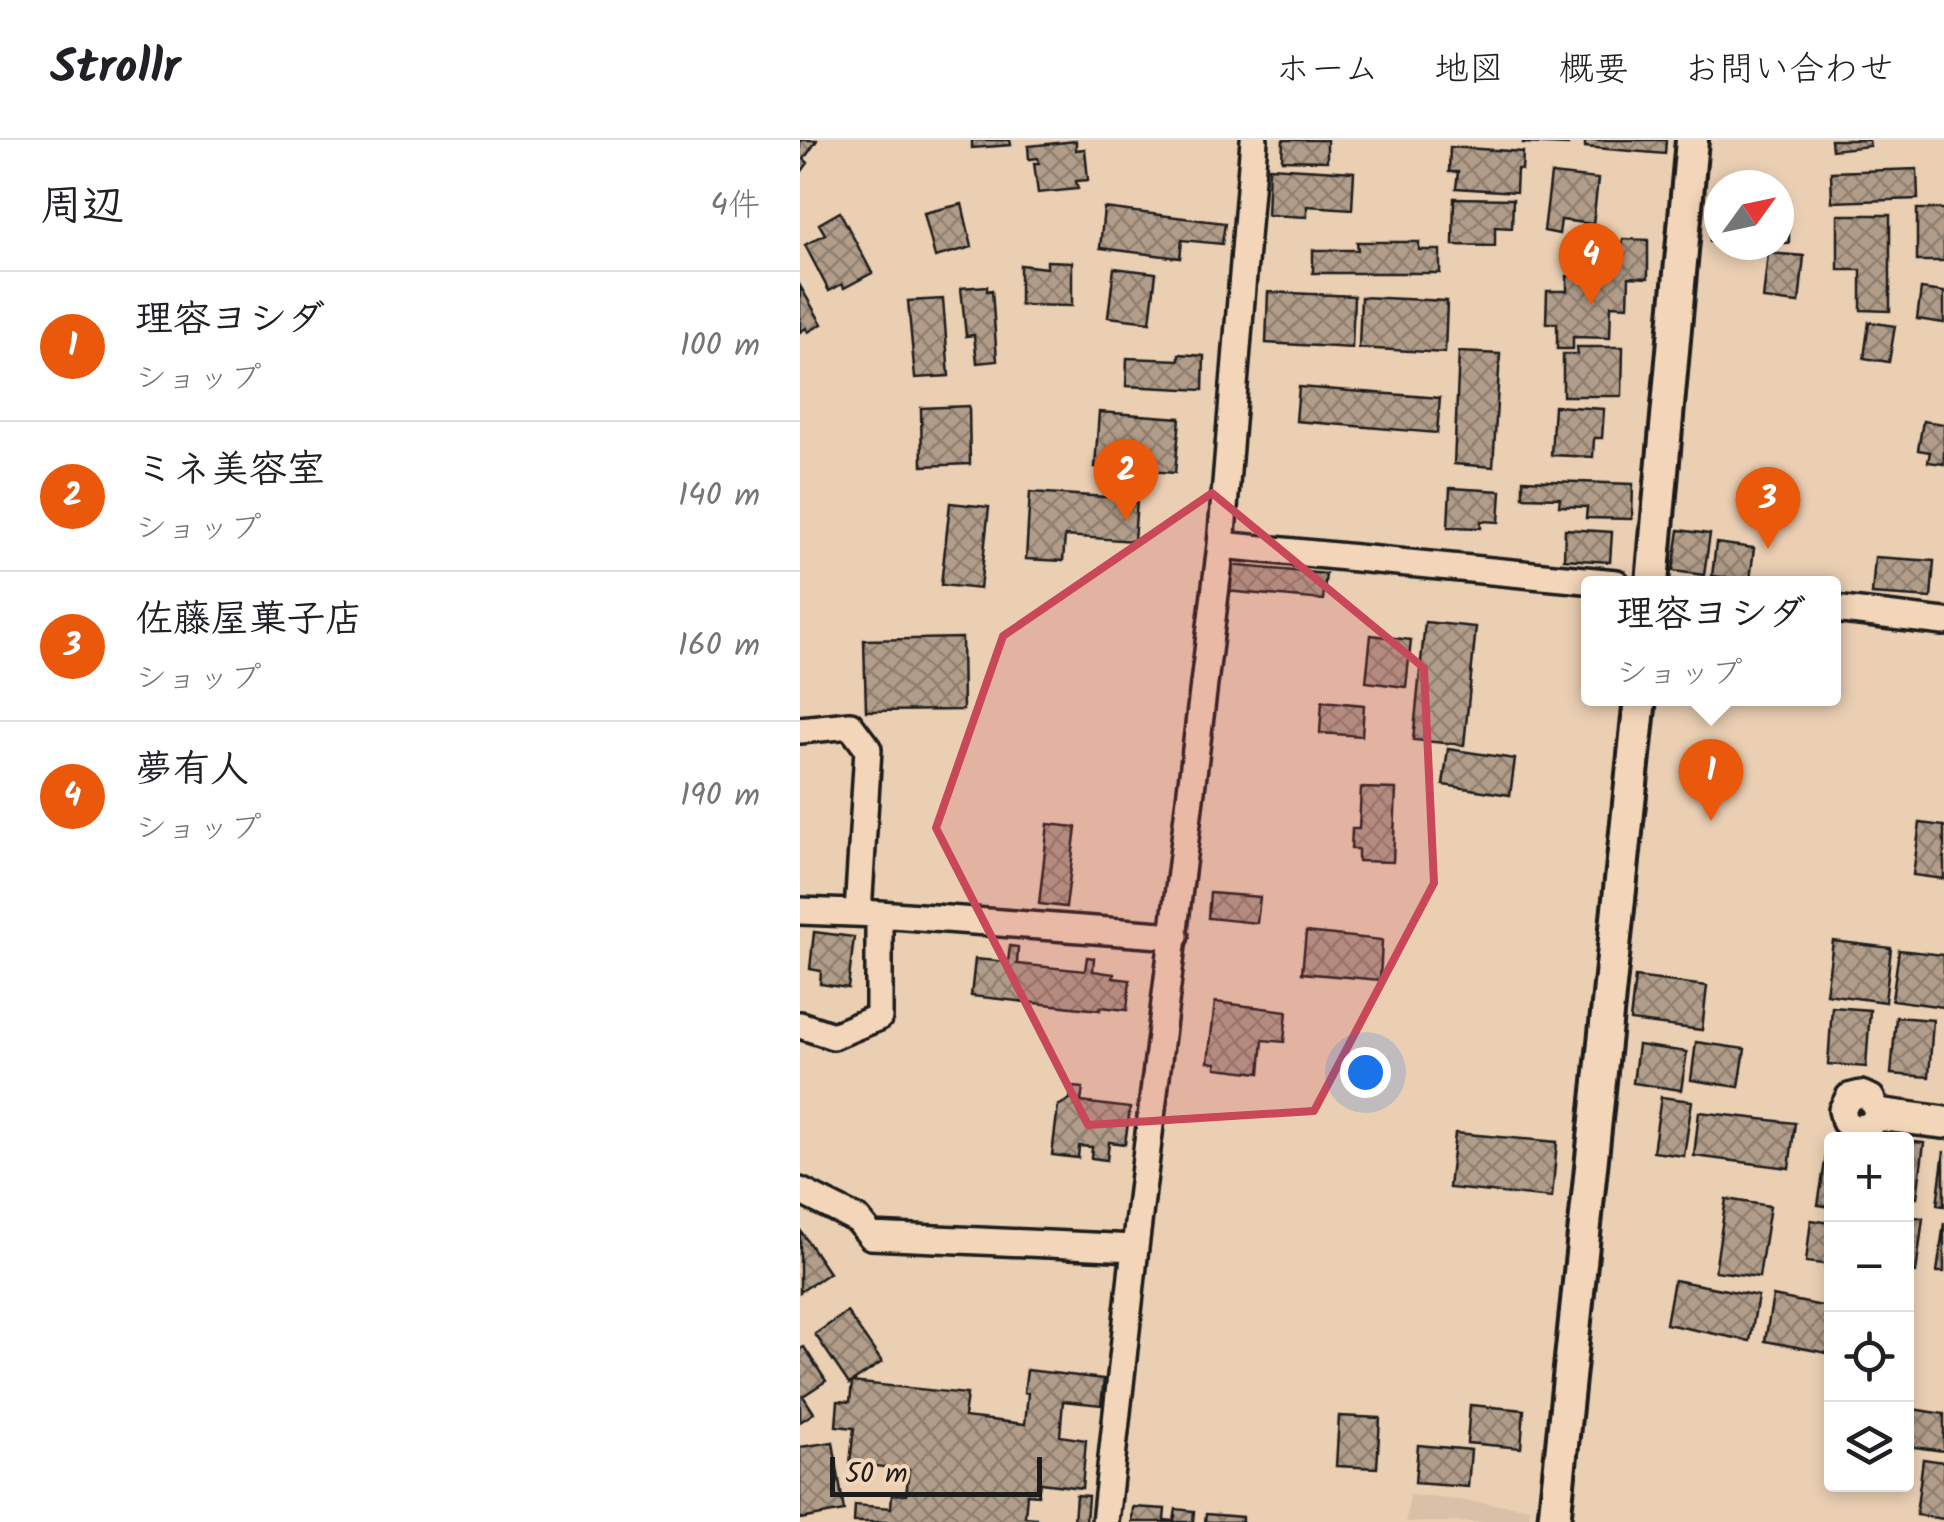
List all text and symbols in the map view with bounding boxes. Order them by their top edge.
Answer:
text: Strollr [50,31,180,107]
text: ホーム [1275,43,1379,99]
text: 地図 [1434,43,1504,99]
text: 概要 [1559,43,1629,99]
text: お問い合わせ [1684,43,1894,99]
north arrow [1704,170,1794,260]
text: 周辺 [40,174,124,241]
text: 4件 [710,181,760,232]
pin: 4 [1558,222,1624,305]
text: 理容ヨシダ [135,291,325,351]
text: 1 [68,321,77,372]
text: 100 m [680,321,760,372]
text: ショップ [135,354,262,405]
pin: 2 [1094,438,1158,521]
text: ミネ美容室 [135,441,325,501]
pin: 3 [1736,466,1800,549]
text: 2 [63,471,82,522]
text: 140 m [678,471,760,522]
text: ショップ [135,504,262,555]
popup [1581,576,1841,706]
text: 理容ヨシダ [1616,586,1806,646]
text: 佐藤屋菓子店 [135,591,363,651]
text: 3 [64,621,81,672]
text: 160 m [678,621,760,672]
text: ショップ [1616,649,1743,700]
text: ショップ [135,654,262,705]
pin: 1 [1678,738,1744,821]
text: 夢有人 [135,741,249,801]
text: 4 [64,771,81,822]
text: 190 m [680,771,760,822]
text: ショップ [135,804,262,855]
your location [1340,1047,1391,1098]
map controls [1824,1132,1914,1492]
button: + [1824,1132,1914,1222]
button: − [1824,1222,1914,1312]
button: locate [1824,1312,1914,1402]
button: layers [1824,1402,1914,1492]
scale bar [830,1452,1042,1496]
text: 50 m [845,1452,908,1497]

